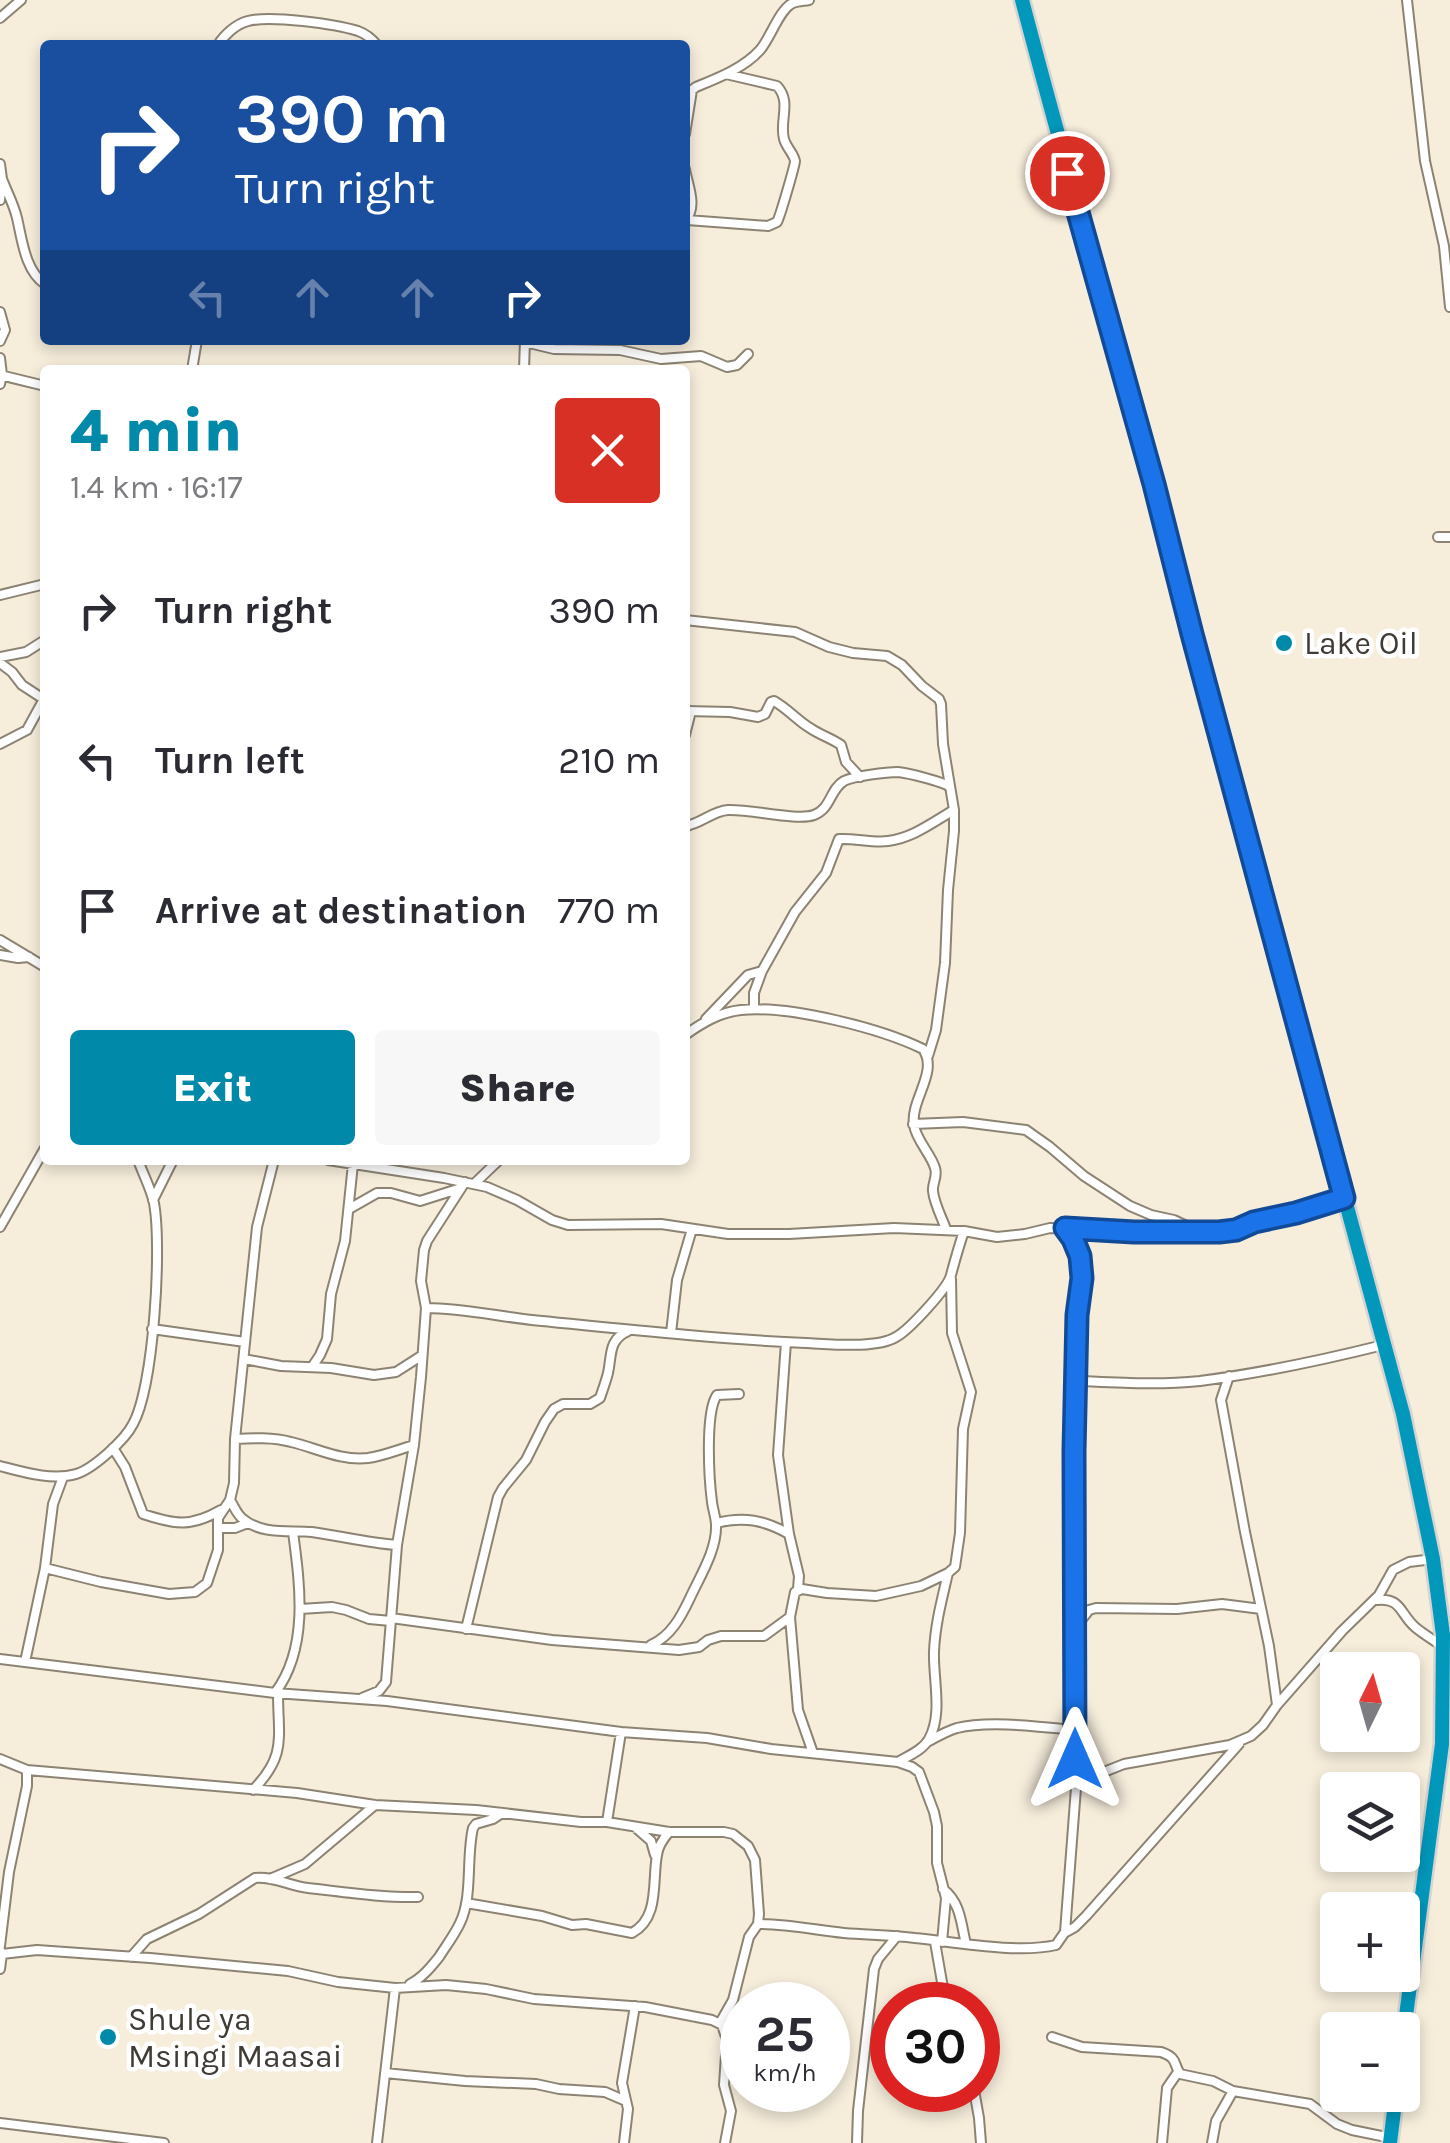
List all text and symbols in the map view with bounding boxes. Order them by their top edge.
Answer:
text: 390 m [235,78,450,160]
icon: right [70,80,200,210]
pin [1025,131,1110,216]
icon: arrive [1040,146,1095,201]
text: Turn right [235,162,435,214]
icon: left [180,270,235,325]
icon: ahead [285,270,340,325]
icon: ahead [390,270,445,325]
icon: right [495,270,550,325]
text: 4 min [70,396,242,466]
button: close [555,398,660,503]
text: 1.4 km · 16:17 [70,469,243,506]
icon: right [70,583,125,638]
text: Turn right [155,588,332,633]
text: 390 m [548,588,660,633]
place label: Lake Oil [1304,625,1418,662]
marker: Lake Oil [1273,632,1295,654]
icon: left [70,733,125,788]
text: Turn left [155,738,305,783]
text: 210 m [558,738,660,783]
icon: arrive [70,883,125,938]
text: Arrive at destination [155,888,527,933]
text: 770 m [557,888,660,933]
button: Exit [70,1030,355,1145]
button: Share [375,1030,660,1145]
north arrow [1320,1652,1420,1752]
map controls [1320,1652,1420,2112]
position arrow [1023,1707,1127,1811]
button: layers [1320,1772,1420,1872]
button: + [1320,1892,1420,1992]
speed limit sign: 30 [870,1982,1000,2112]
place label: Shule ya Msingi Maasai [128,2001,342,2075]
text: 25 [755,2005,815,2064]
button: − [1320,2012,1420,2112]
marker: Shule ya Msingi Maasai [97,2026,119,2048]
text: km/h [753,2058,817,2087]

